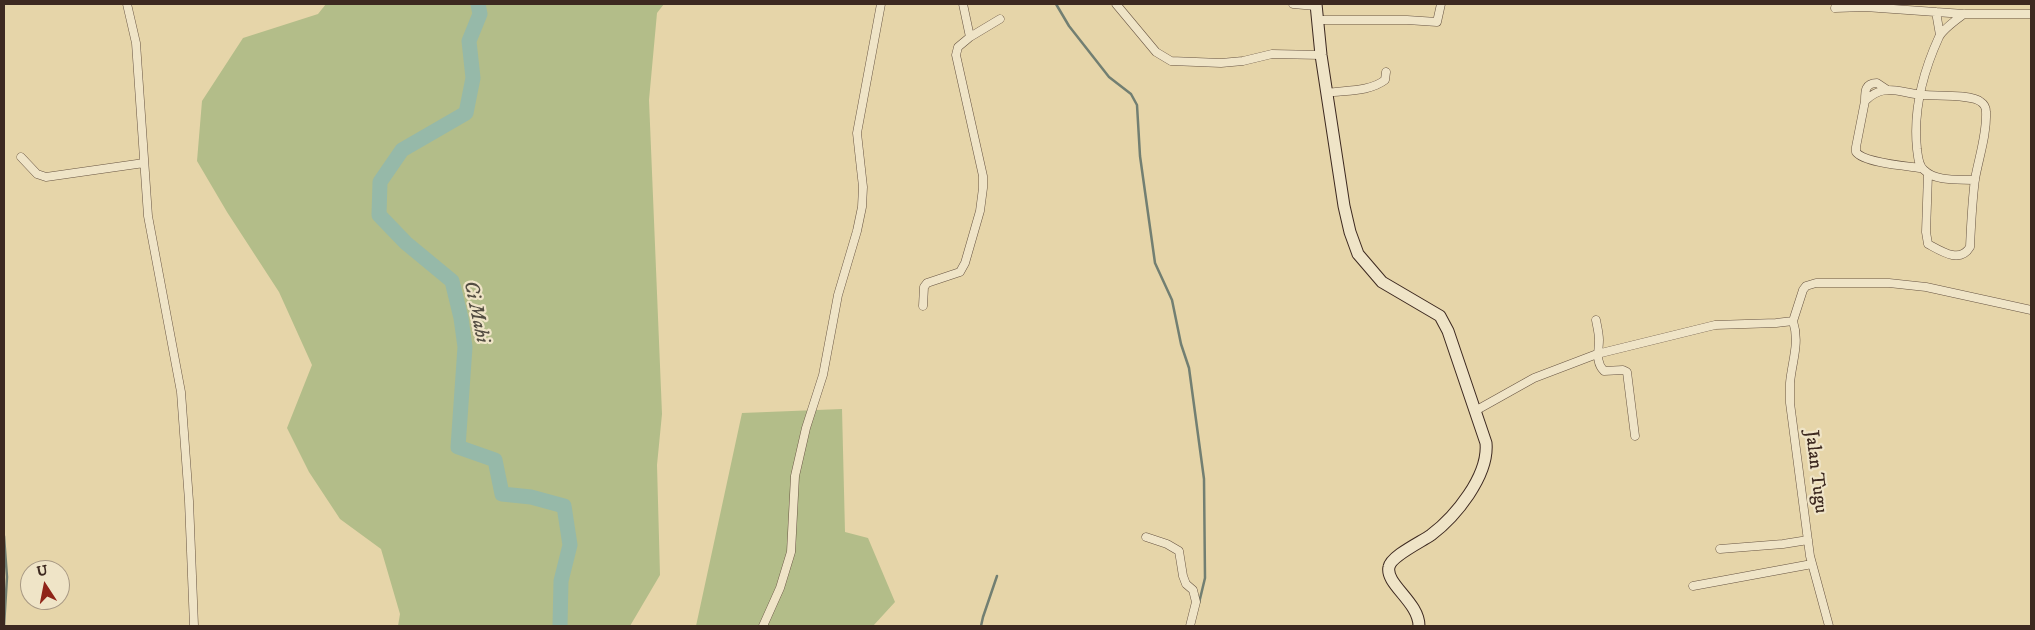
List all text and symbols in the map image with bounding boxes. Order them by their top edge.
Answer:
water label: Ci Mahi [457,279,493,345]
street label: Jalan Tugu [1799,429,1831,515]
north arrow [20,560,70,610]
text: U [35,561,49,581]

